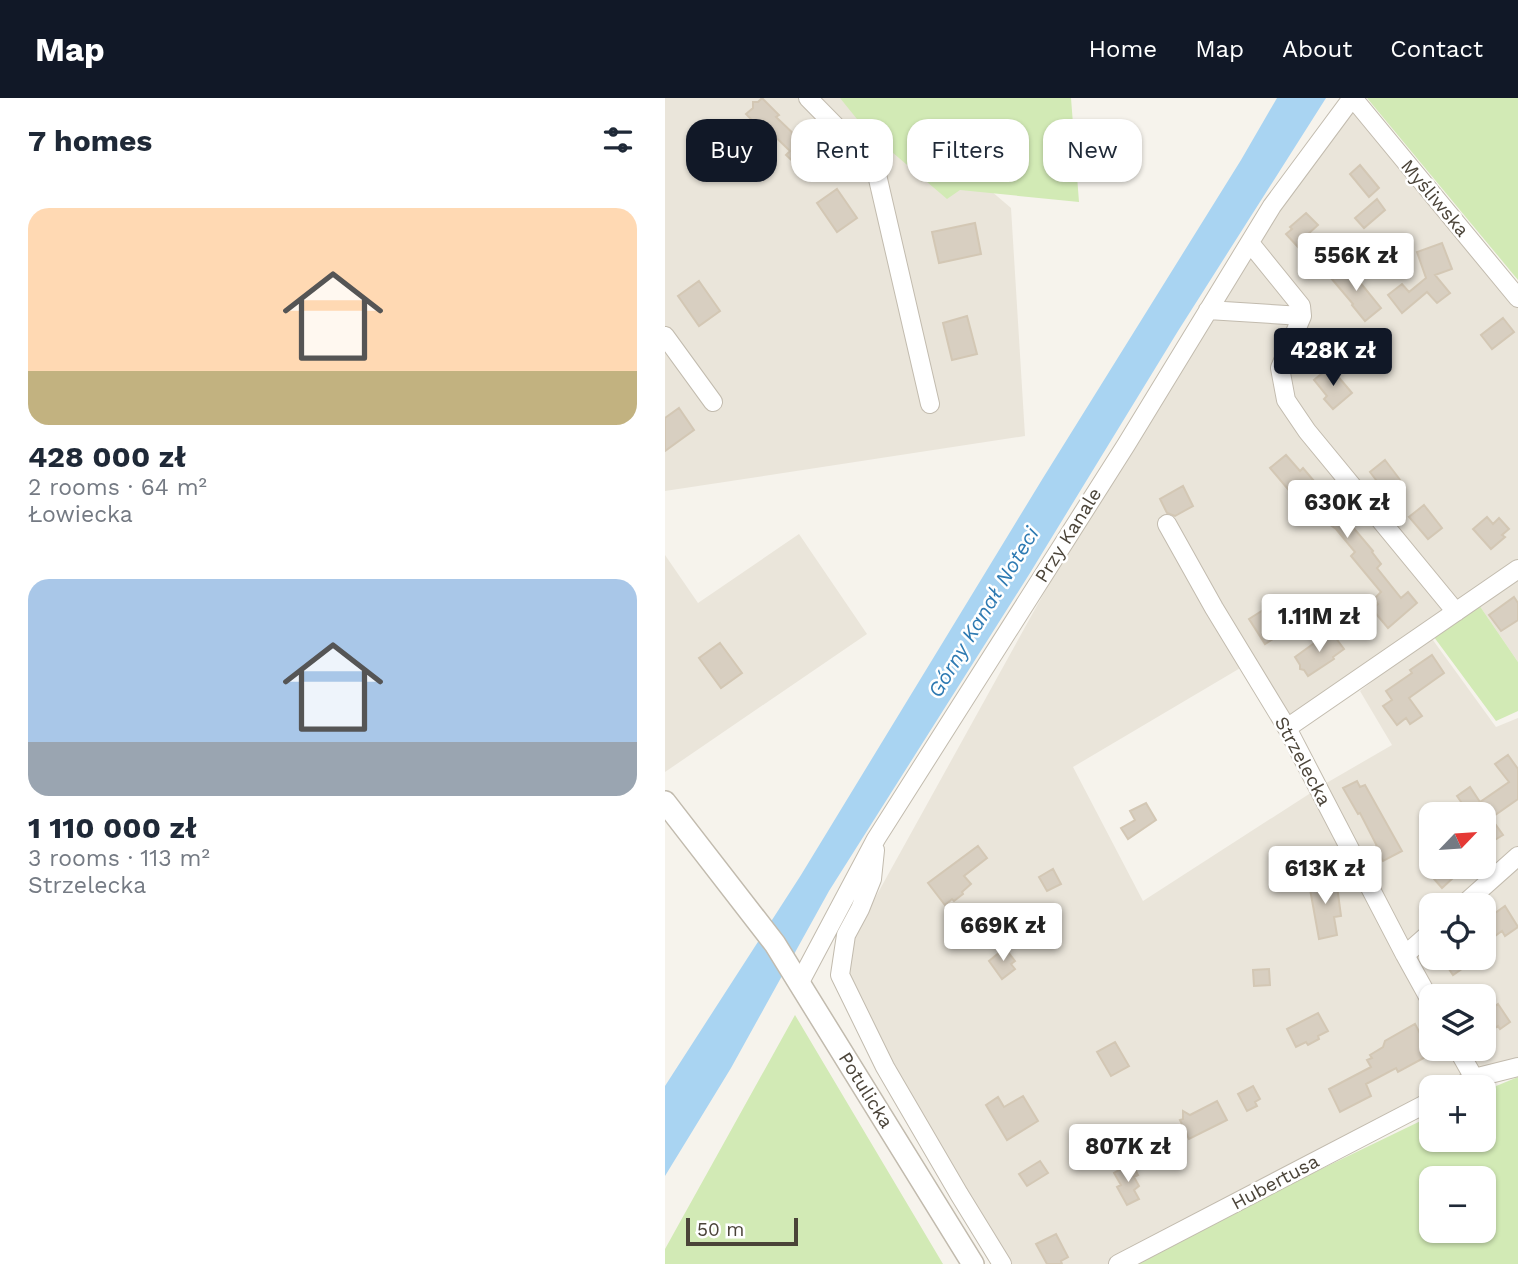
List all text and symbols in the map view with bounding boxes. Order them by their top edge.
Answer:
text: Map [35,30,105,69]
text: Home [1089,35,1157,63]
text: Map [1195,35,1244,63]
text: About [1282,35,1352,63]
text: Contact [1390,35,1483,63]
chip: Buy [686,119,777,182]
chip: Rent [791,119,893,182]
chip: Filters [907,119,1029,182]
chip: New [1043,119,1142,182]
icon: filters [599,121,637,159]
text: 7 homes [28,123,152,158]
street label: Myśliwska [1396,155,1474,241]
pin: 556K zł [1291,234,1421,293]
text: 556K zł [1314,242,1398,269]
icon: home [270,253,396,379]
pin: 428K zł [1268,328,1398,388]
text: 428K zł [1290,337,1376,364]
text: 428 000 zł [28,439,186,474]
text: 2 rooms · 64 m² [28,474,207,501]
pin: 630K zł [1282,480,1412,540]
street label: Przy Kanale [1030,483,1106,587]
text: 630K zł [1304,489,1390,516]
text: Łowiecka [28,501,133,528]
water label: Górny Kanał Noteci [922,522,1044,702]
pin: 1.11M zł [1247,594,1391,654]
text: 1.11M zł [1278,603,1360,630]
icon: home [270,624,396,750]
street label: Strzelecka [1270,713,1336,810]
north arrow [1419,802,1496,878]
map controls [1419,802,1496,1243]
text: 1 110 000 zł [28,810,197,845]
text: 3 rooms · 113 m² [28,845,210,872]
pin: 613K zł [1260,846,1390,906]
text: 613K zł [1285,855,1365,882]
text: Strzelecka [28,872,146,899]
button: locate [1419,893,1496,970]
pin: 669K zł [938,904,1068,963]
text: 669K zł [960,912,1046,939]
button: layers [1419,984,1496,1061]
street label: Potulicka [834,1048,898,1132]
button: + [1419,1075,1496,1152]
pin: 807K zł [1063,1124,1193,1184]
text: 807K zł [1085,1133,1171,1160]
street label: Hubertusa [1227,1149,1323,1215]
button: − [1419,1166,1496,1243]
scale bar [686,1215,798,1247]
text: 50 m [697,1218,744,1241]

